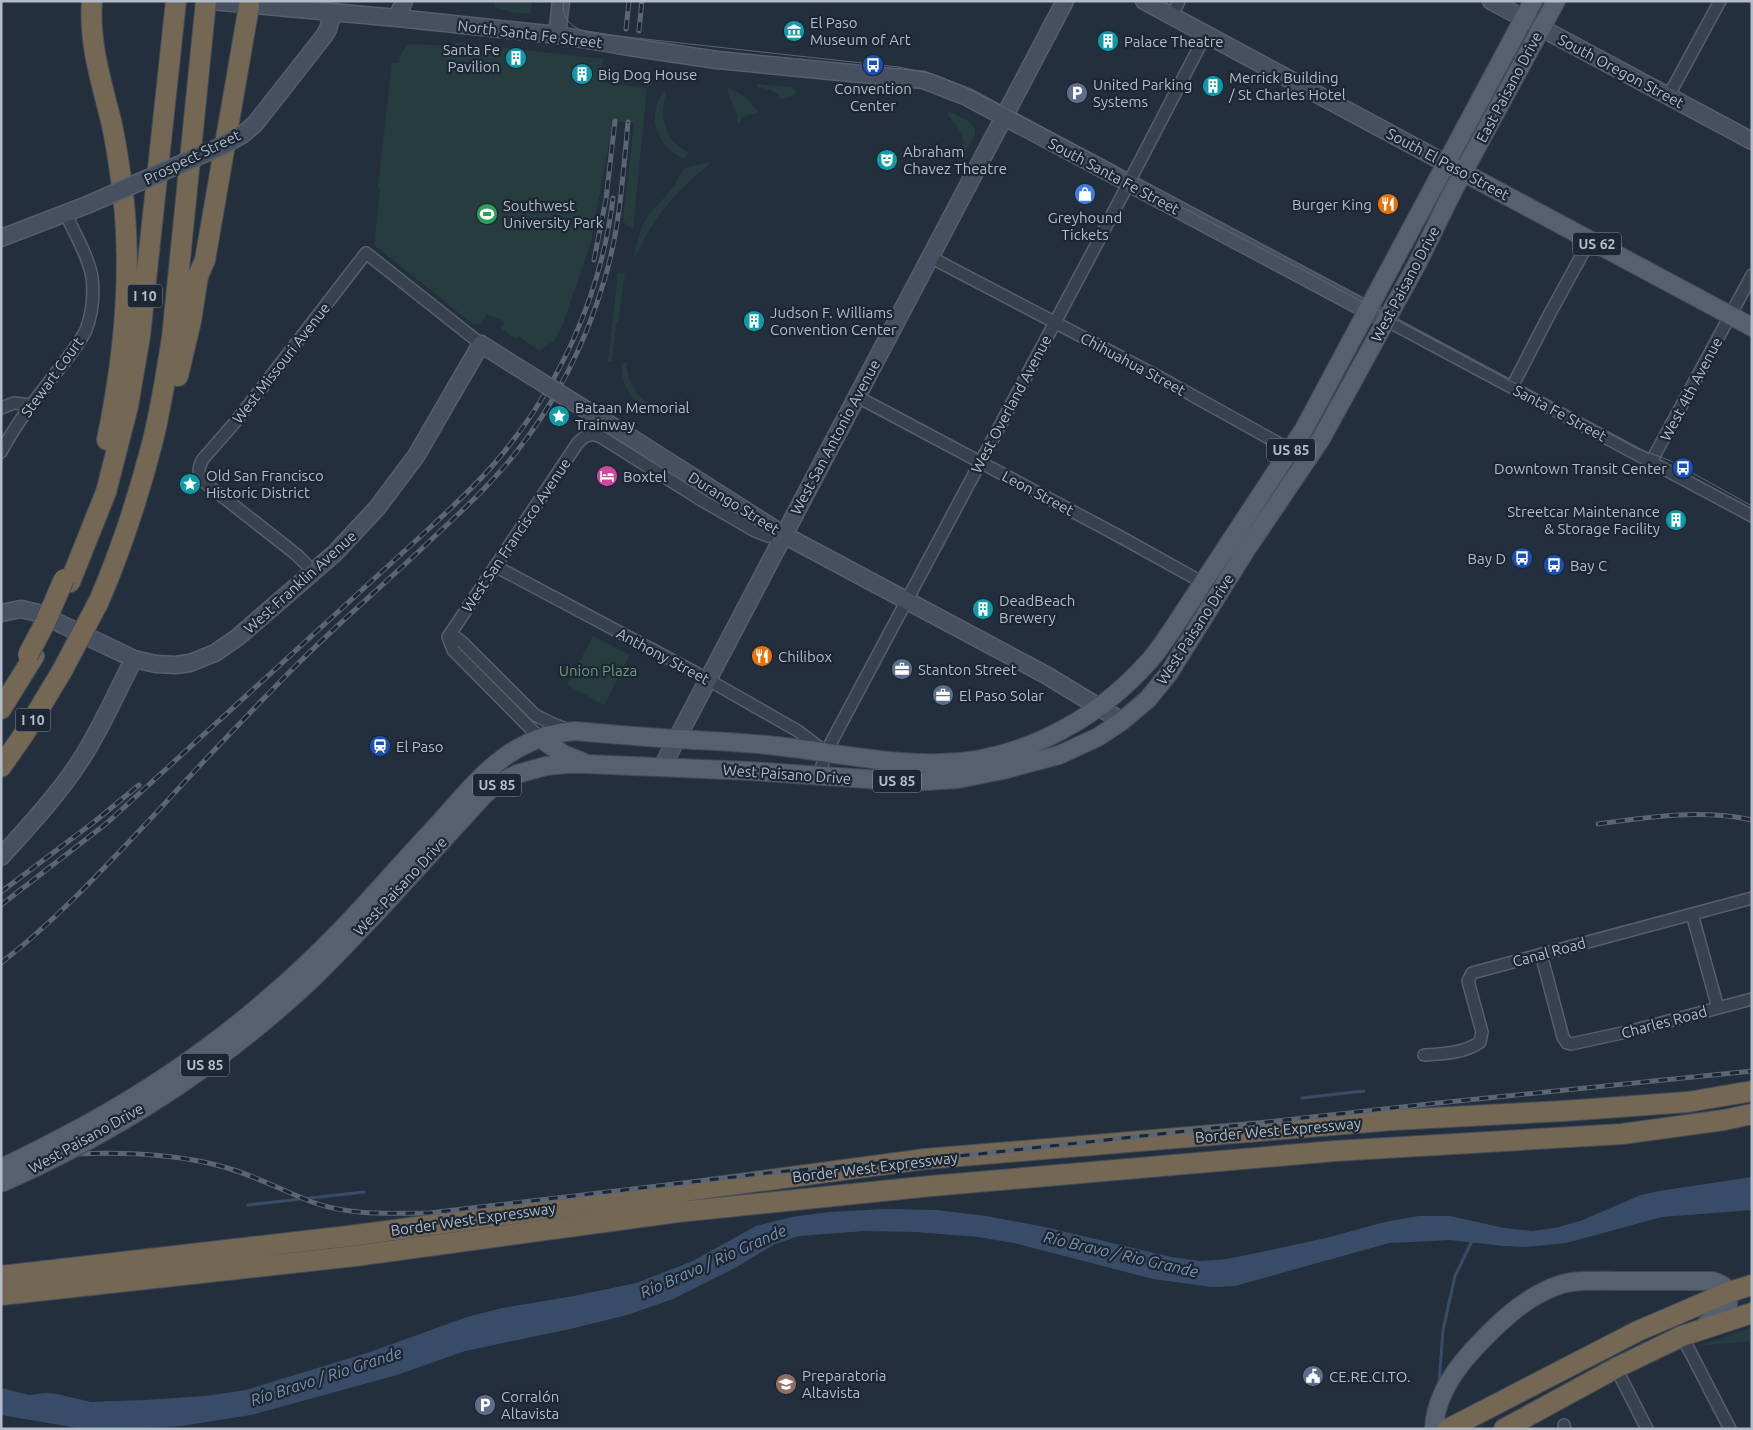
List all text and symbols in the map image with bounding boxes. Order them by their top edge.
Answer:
place label: El Paso Museum of Art [810,14,911,48]
street label: North Santa Fe Street [457,17,603,51]
museum icon: El Paso Museum of Art [782,19,806,43]
building icon: Palace Theatre [1096,29,1120,53]
street label: East Paisano Drive [1473,29,1545,145]
street label: South Oregon Street [1555,31,1687,111]
place label: Palace Theatre [1124,33,1224,50]
place label: Santa Fe Pavilion [443,41,500,75]
building icon: Santa Fe Pavilion [504,46,528,70]
bus stop icon: Convention Center [861,53,885,77]
building icon: Big Dog House [570,62,594,86]
place label: Big Dog House [598,66,697,83]
place label: Merrick Building / St Charles Hotel [1228,69,1346,103]
building icon: Merrick Building / St Charles Hotel [1201,74,1225,98]
place label: United Parking Systems [1093,76,1192,110]
place label: Convention Center [834,80,912,114]
parking icon: United Parking Systems [1065,81,1089,105]
street label: South El Paso Street [1384,125,1512,203]
street label: Prospect Street [141,126,243,188]
street label: South Santa Fe Street [1046,134,1182,218]
place label: Abraham Chavez Theatre [903,143,1007,177]
theatre icon: Abraham Chavez Theatre [875,148,899,172]
shop icon: Greyhound Tickets [1073,182,1097,206]
restaurant icon: Burger King [1376,192,1400,216]
place label: Burger King [1292,196,1372,213]
place label: Southwest University Park [503,197,604,231]
sports icon: Southwest University Park [475,202,499,226]
place label: Greyhound Tickets [1048,209,1122,243]
street label: West Paisano Drive [1367,223,1443,345]
road number: US 62 [1573,232,1621,255]
road number: I 10 [128,284,162,308]
street label: West Missouri Avenue [229,299,333,427]
place label: Judson F. Williams Convention Center [770,304,897,338]
building icon: Judson F. Williams Convention Center [742,309,766,333]
street label: Chihuahua Street [1078,329,1188,399]
street label: West Overland Avenue [967,332,1055,476]
street label: Stewart Court [17,334,87,420]
street label: West 4th Avenue [1657,334,1725,444]
street label: West San Antonio Avenue [787,357,883,517]
street label: Santa Fe Street [1511,381,1609,445]
place label: Bataan Memorial Trainway [575,399,690,433]
place icon: Bataan Memorial Trainway [547,404,571,428]
road number: US 85 [1267,438,1315,462]
street label: West San Francisco Avenue [458,455,574,615]
bus stop icon: Downtown Transit Center [1671,456,1695,480]
place label: Downtown Transit Center [1494,460,1667,477]
hotel icon: Boxtel [595,464,619,488]
place label: Old San Francisco Historic District [206,467,324,501]
street label: Leon Street [999,467,1077,519]
place label: Boxtel [623,468,667,485]
street label: Durango Street [685,468,783,538]
place icon: Old San Francisco Historic District [178,472,202,496]
place label: Streetcar Maintenance & Storage Facility [1507,503,1660,537]
building icon: Streetcar Maintenance & Storage Facility [1664,508,1688,532]
street label: West Franklin Avenue [240,527,360,637]
bus stop icon: Bay D [1510,546,1534,570]
place label: Bay D [1468,550,1506,567]
bus stop icon: Bay C [1542,553,1566,577]
place label: Bay C [1570,557,1607,574]
street label: West Paisano Drive [1153,571,1237,687]
place label: DeadBeach Brewery [999,592,1075,626]
building icon: DeadBeach Brewery [971,597,995,621]
street label: Anthony Street [614,624,712,688]
restaurant icon: Chilibox [750,644,774,668]
place label: Chilibox [778,648,832,665]
office icon: Stanton Street [890,657,914,681]
place label: Stanton Street [918,661,1017,678]
park label: Union Plaza [559,662,637,679]
office icon: El Paso Solar [931,683,955,707]
place label: El Paso Solar [959,687,1044,704]
road number: I 10 [15,708,50,732]
station icon: El Paso [368,734,392,758]
place label: El Paso [396,738,444,755]
street label: West Paisano Drive [722,761,852,787]
road number: US 85 [873,769,921,792]
road number: US 85 [473,774,521,796]
street label: West Paisano Drive [350,833,450,939]
street label: Canal Road [1511,934,1587,970]
street label: Charles Road [1619,1002,1709,1042]
road number: US 85 [181,1054,229,1076]
street label: West Paisano Drive [26,1099,146,1177]
street label: Border West Expressway [1194,1114,1362,1146]
street label: Border West Expressway [791,1148,959,1186]
street label: Border West Expressway [389,1199,557,1239]
water label: Río Bravo / Rio Grande [637,1221,789,1301]
water label: Río Bravo / Rio Grande [1042,1227,1200,1281]
water label: Río Bravo / Rio Grande [248,1343,404,1409]
public building icon: CE.RE.CI.TO. [1301,1364,1325,1388]
place label: Preparatoria Altavista [802,1367,886,1401]
place label: CE.RE.CI.TO. [1329,1368,1411,1385]
school or university icon: Preparatoria Altavista [774,1372,798,1396]
place label: Corralón Altavista [501,1388,559,1422]
parking icon: Corralón Altavista [473,1393,497,1417]

